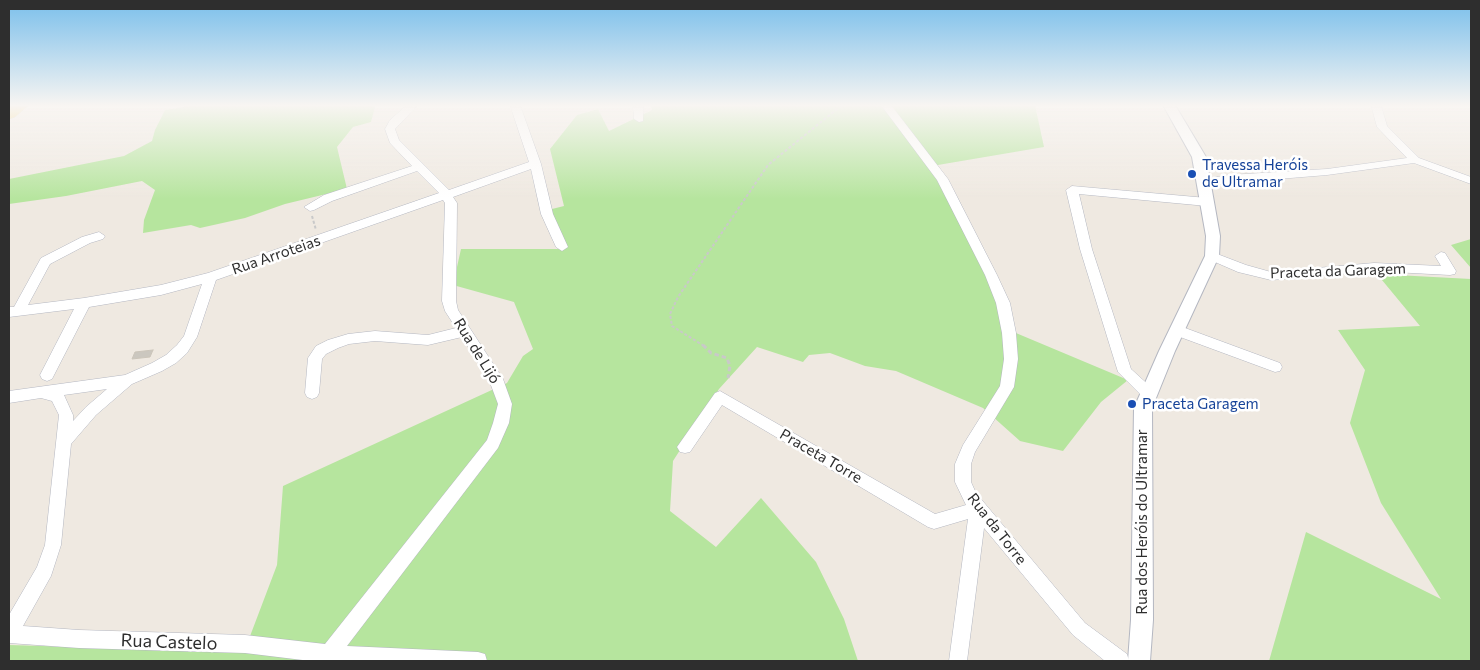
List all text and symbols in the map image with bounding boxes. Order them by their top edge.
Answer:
place label: Travessa Heróis de Ultramar [1202,156,1308,191]
marker: Travessa Heróis de Ultramar [1186,168,1198,180]
street label: Rua Arroteias [229,231,323,279]
street label: Praceta da Garagem [1270,260,1406,282]
street label: Rua de Lijó [450,315,504,387]
place label: Praceta Garagem [1142,395,1259,413]
marker: Praceta Garagem [1126,398,1138,410]
street label: Praceta Torre [777,425,865,487]
street label: Rua dos Heróis do Ultramar [1133,429,1151,615]
street label: Rua da Torre [964,490,1030,568]
street label: Rua Castelo [120,630,218,654]

